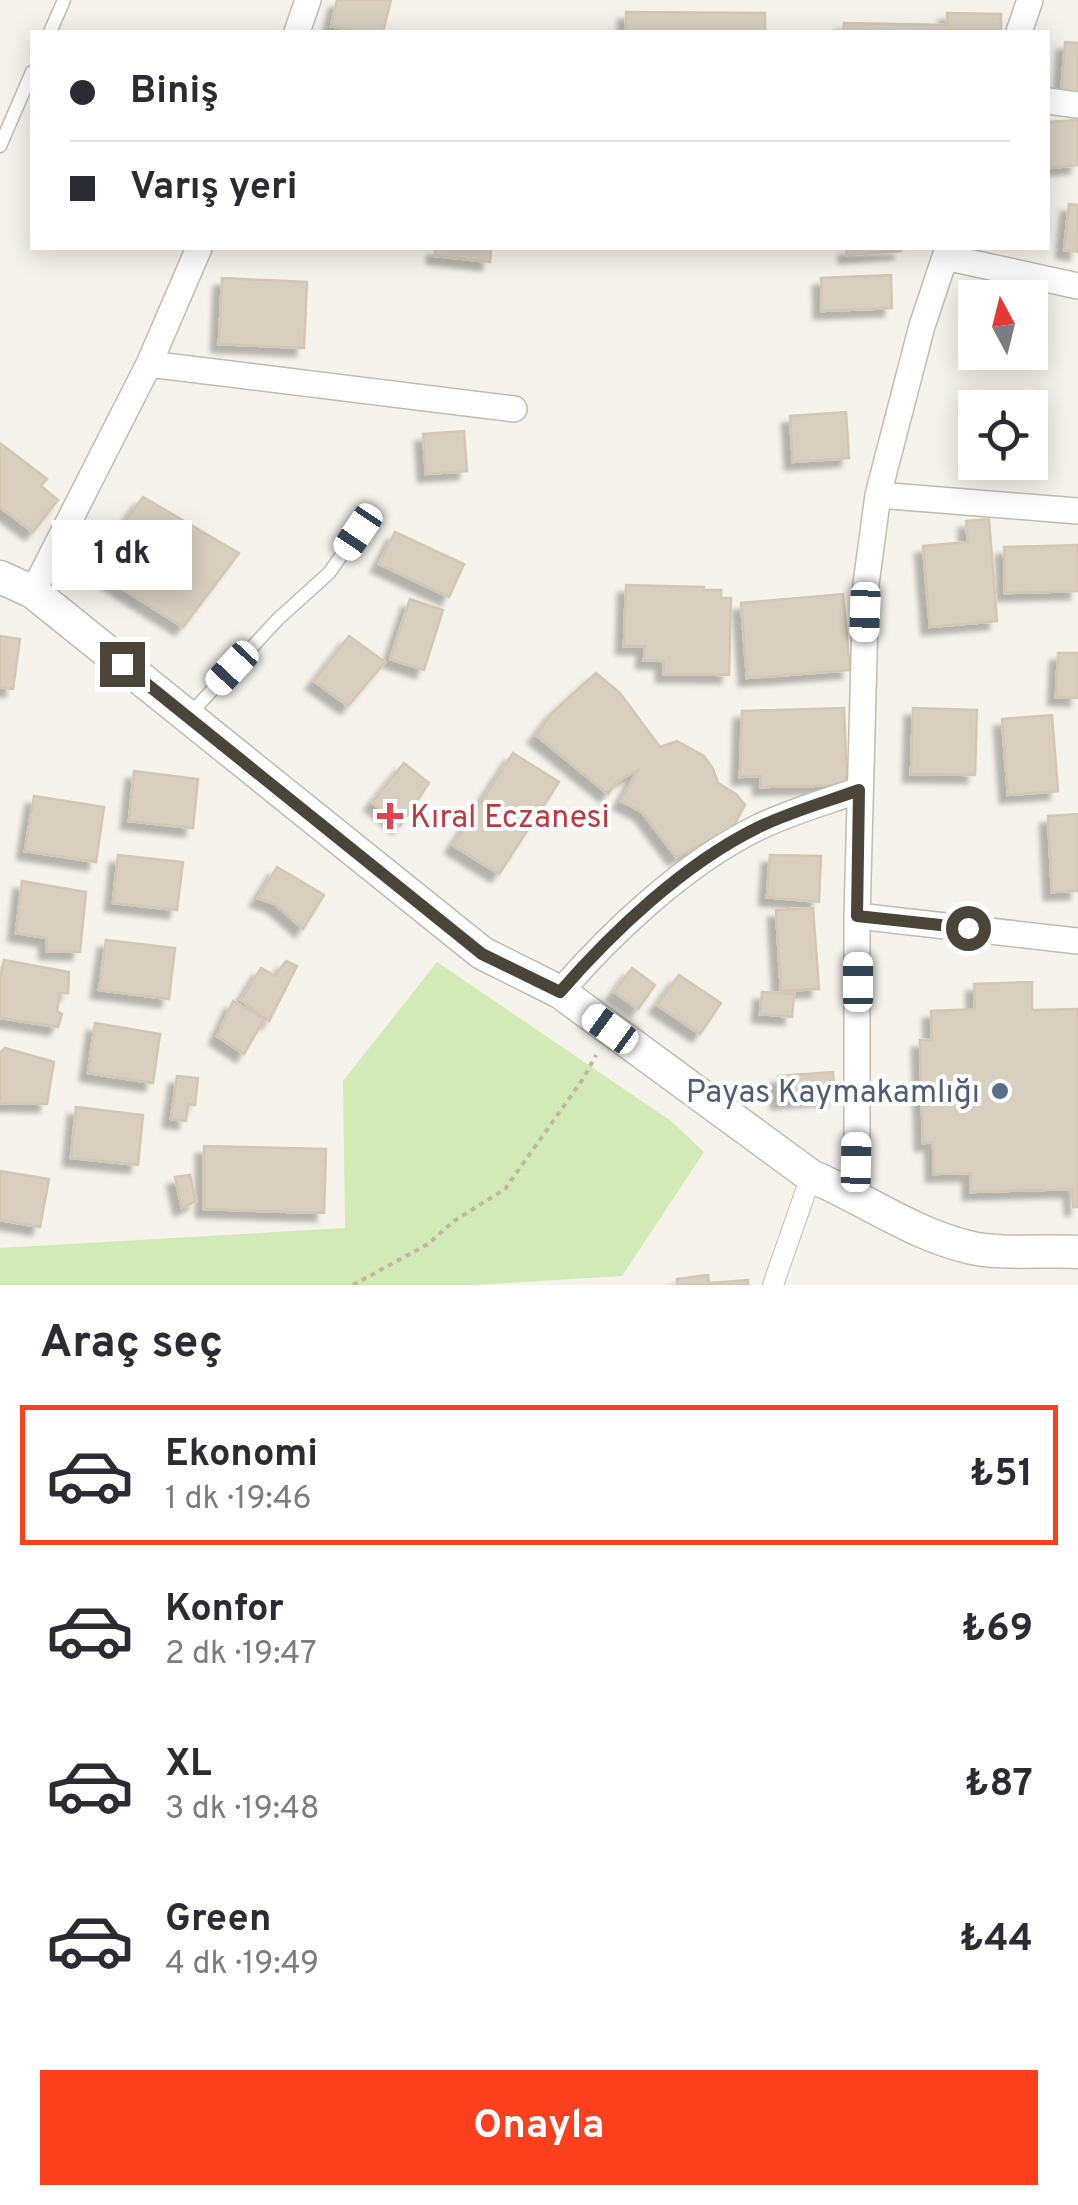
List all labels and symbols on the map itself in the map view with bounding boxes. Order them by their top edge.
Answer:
north arrow [958,280,1048,370]
car [329,499,387,565]
callout: 1 dk [52,519,192,589]
car [849,581,881,643]
car [201,636,263,700]
route end [100,642,145,687]
place label: Kıral Eczanesi [410,799,610,839]
marker: Kıral Eczanesi [379,805,401,827]
route start [946,906,991,951]
car [843,952,873,1012]
car [577,999,643,1059]
place label: Payas Kaymakamlığı [686,1074,980,1114]
marker: Payas Kaymakamlığı [989,1080,1011,1102]
car [840,1132,872,1192]

